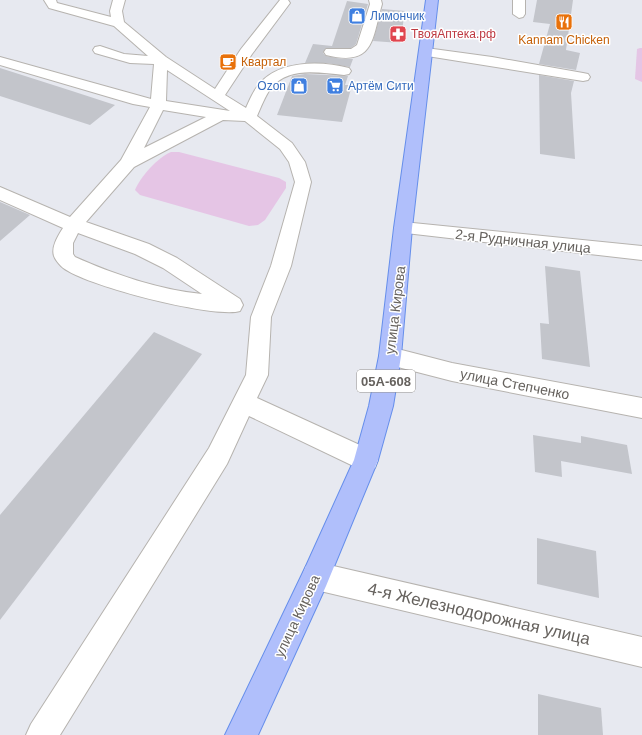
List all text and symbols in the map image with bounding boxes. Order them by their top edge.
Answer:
shop icon: Лимончик [347,6,367,26]
place label: Лимончик [370,9,425,23]
restaurant icon: Kannam Chicken [554,12,574,32]
pharmacy icon: ТвояАптека.рф [388,24,408,44]
place label: ТвояАптека.рф [411,27,496,41]
place label: Kannam Chicken [518,33,610,47]
cafe icon: Квартал [218,52,238,72]
place label: Квартал [241,55,286,69]
shop icon: Ozon [289,76,309,96]
supermarket icon: Артём Сити [325,76,345,96]
place label: Ozon [257,79,286,93]
place label: Артём Сити [348,79,414,93]
street label: 2-я Рудничная улица [454,226,592,256]
street label: улица Кирова [382,265,408,355]
street label: улица Степченко [459,366,571,402]
road number: 05А-608 [357,370,415,392]
street label: улица Кирова [271,572,323,660]
street label: 4-я Железнодорожная улица [366,579,593,649]

